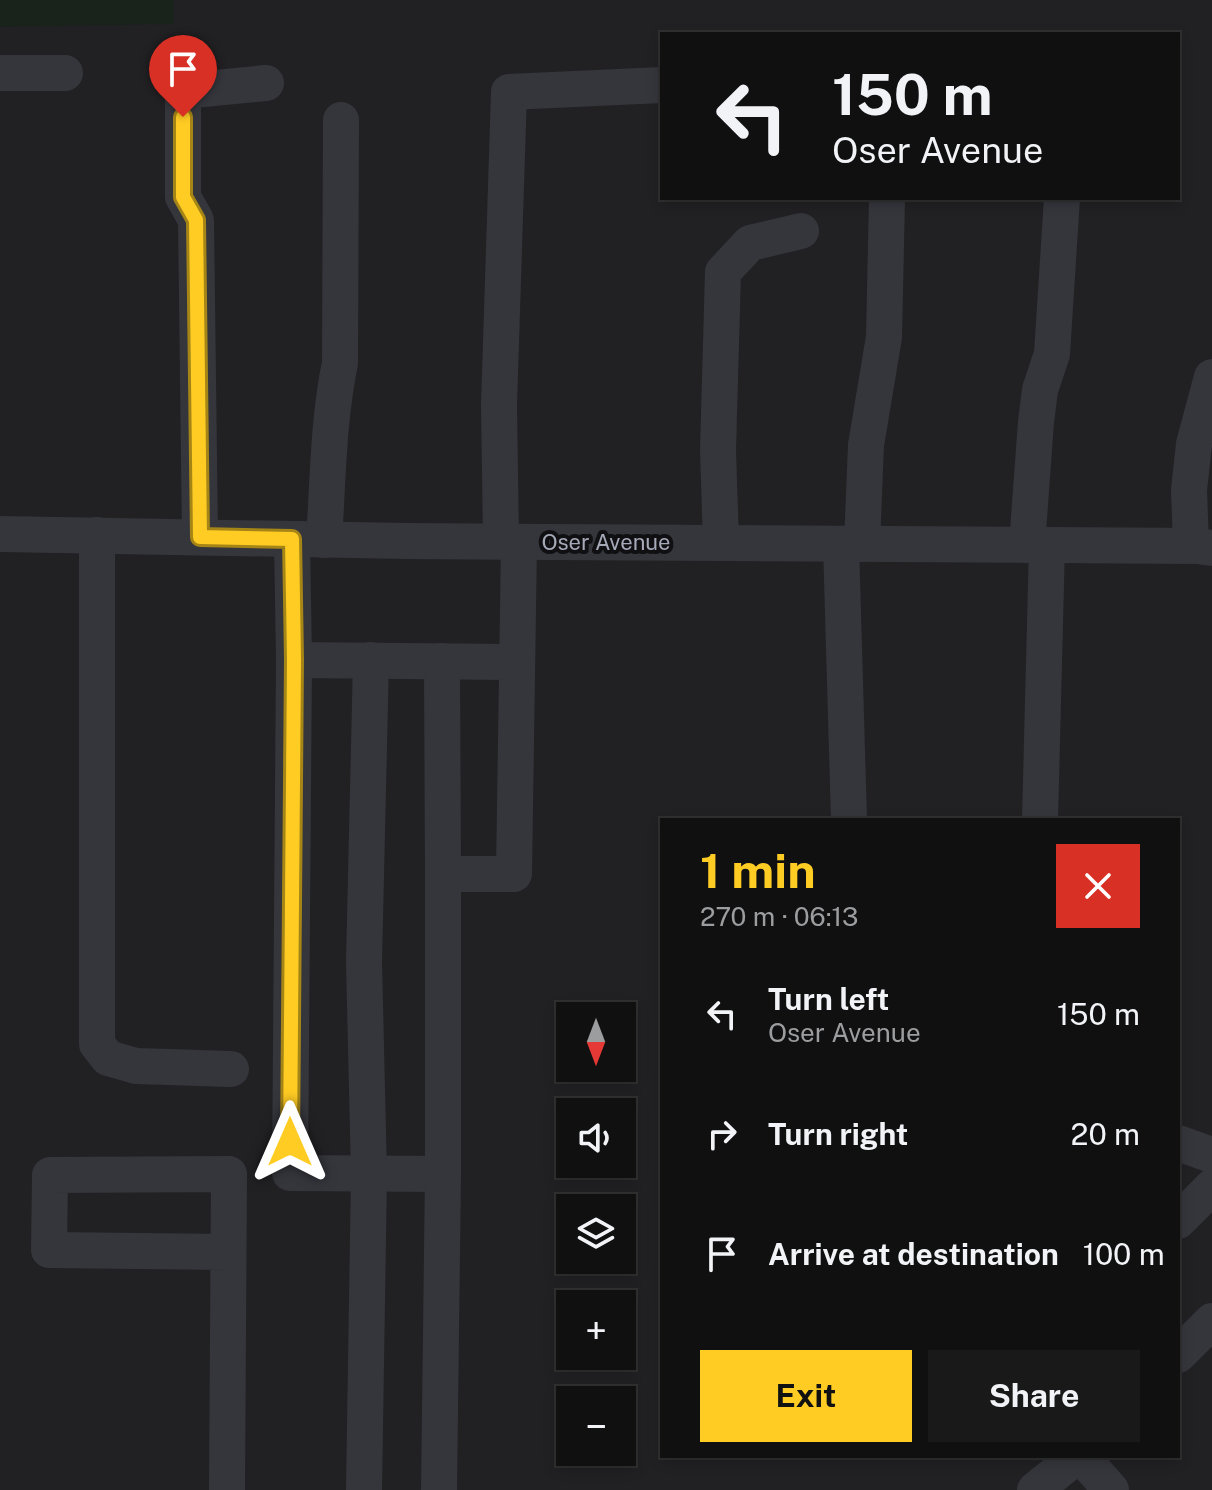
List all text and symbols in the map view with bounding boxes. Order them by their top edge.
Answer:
pin [149,35,217,117]
icon: arrive [161,47,205,91]
text: 150 m [832,62,993,128]
icon: left [700,64,804,168]
text: Oser Avenue [832,129,1043,171]
street label: Oser Avenue [541,529,671,555]
text: 1 min [700,842,816,899]
button: close [1056,844,1140,928]
text: 270 m · 06:13 [700,901,859,932]
text: Turn left [768,981,889,1017]
icon: left [700,992,744,1036]
text: 150 m [1057,996,1140,1032]
north arrow [556,1002,636,1082]
map controls [556,1002,636,1466]
text: Oser Avenue [768,1017,921,1048]
button: sound [556,1098,636,1178]
position arrow [248,1100,332,1184]
icon: right [700,1112,744,1156]
text: Turn right [768,1116,908,1152]
text: 20 m [1071,1116,1140,1152]
button: layers [556,1194,636,1274]
icon: arrive [700,1232,744,1276]
text: Arrive at destination [768,1236,1059,1272]
text: 100 m [1083,1236,1165,1272]
button: + [556,1290,636,1370]
button: Exit [700,1350,912,1442]
button: Share [928,1350,1140,1442]
button: − [556,1386,636,1466]

